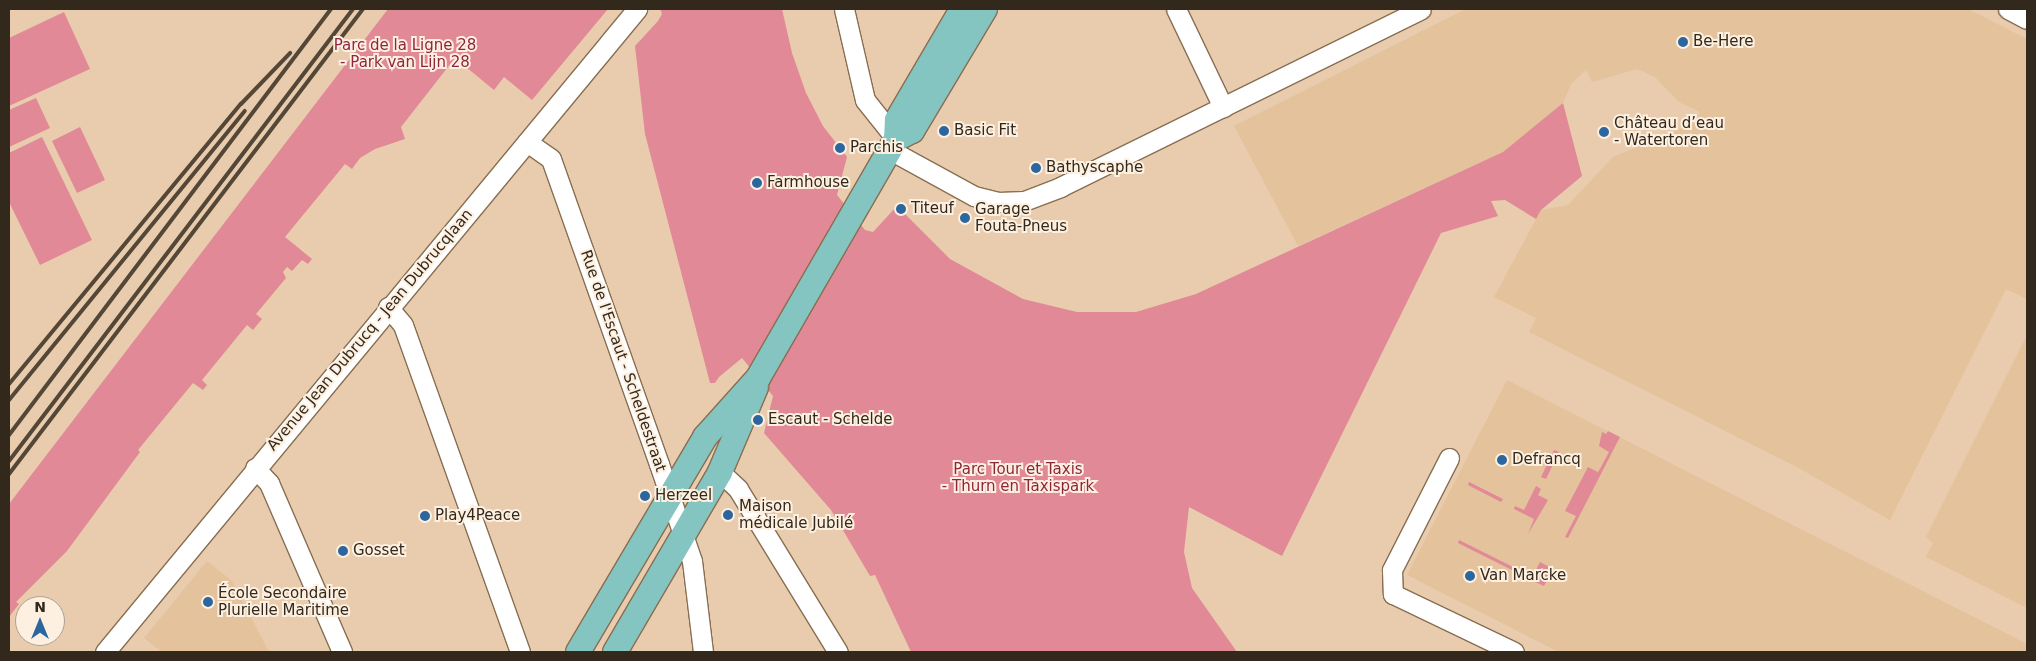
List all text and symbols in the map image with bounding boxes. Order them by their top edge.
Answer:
place label: Be-Here [1693,33,1754,51]
park label: Parc de la Ligne 28 - Park van Lijn 28 [334,36,476,71]
marker: Be-Here [1677,36,1689,48]
place label: Château d’eau - Watertoren [1614,114,1724,149]
place label: Basic Fit [954,122,1016,140]
marker: Basic Fit [938,125,950,137]
marker: Château d’eau - Watertoren [1598,126,1610,138]
place label: Parchis [850,139,903,157]
marker: Parchis [834,142,846,154]
place label: Bathyscaphe [1046,159,1143,177]
marker: Bathyscaphe [1030,162,1042,174]
place label: Farmhouse [767,174,849,192]
marker: Farmhouse [751,177,763,189]
place label: Titeuf [911,200,954,218]
place label: Garage Fouta-Pneus [975,200,1067,235]
marker: Titeuf [895,203,907,215]
street label: Avenue Jean Dubrucq - Jean Dubrucqlaan [264,206,476,454]
marker: Garage Fouta-Pneus [959,212,971,224]
street label: Rue de l'Escaut - Scheldestraat [576,248,670,474]
place label: Escaut - Schelde [768,411,892,429]
marker: Escaut - Schelde [752,414,764,426]
place label: Defrancq [1512,451,1581,469]
marker: Defrancq [1496,454,1508,466]
park label: Parc Tour et Taxis - Thurn en Taxispark [942,460,1094,495]
place label: Herzeel [655,487,712,505]
marker: Herzeel [639,490,651,502]
place label: Maison médicale Jubilé [739,497,853,532]
place label: Play4Peace [435,507,520,525]
marker: Maison médicale Jubilé [721,508,735,522]
marker: Play4Peace [419,510,431,522]
place label: Gosset [353,542,405,560]
marker: Gosset [337,545,349,557]
place label: Van Marcke [1480,567,1566,585]
marker: Van Marcke [1464,570,1476,582]
place label: École Secondaire Plurielle Maritime [218,584,349,619]
north arrow [15,596,65,646]
marker: École Secondaire Plurielle Maritime [202,596,214,608]
text: N [34,599,46,615]

